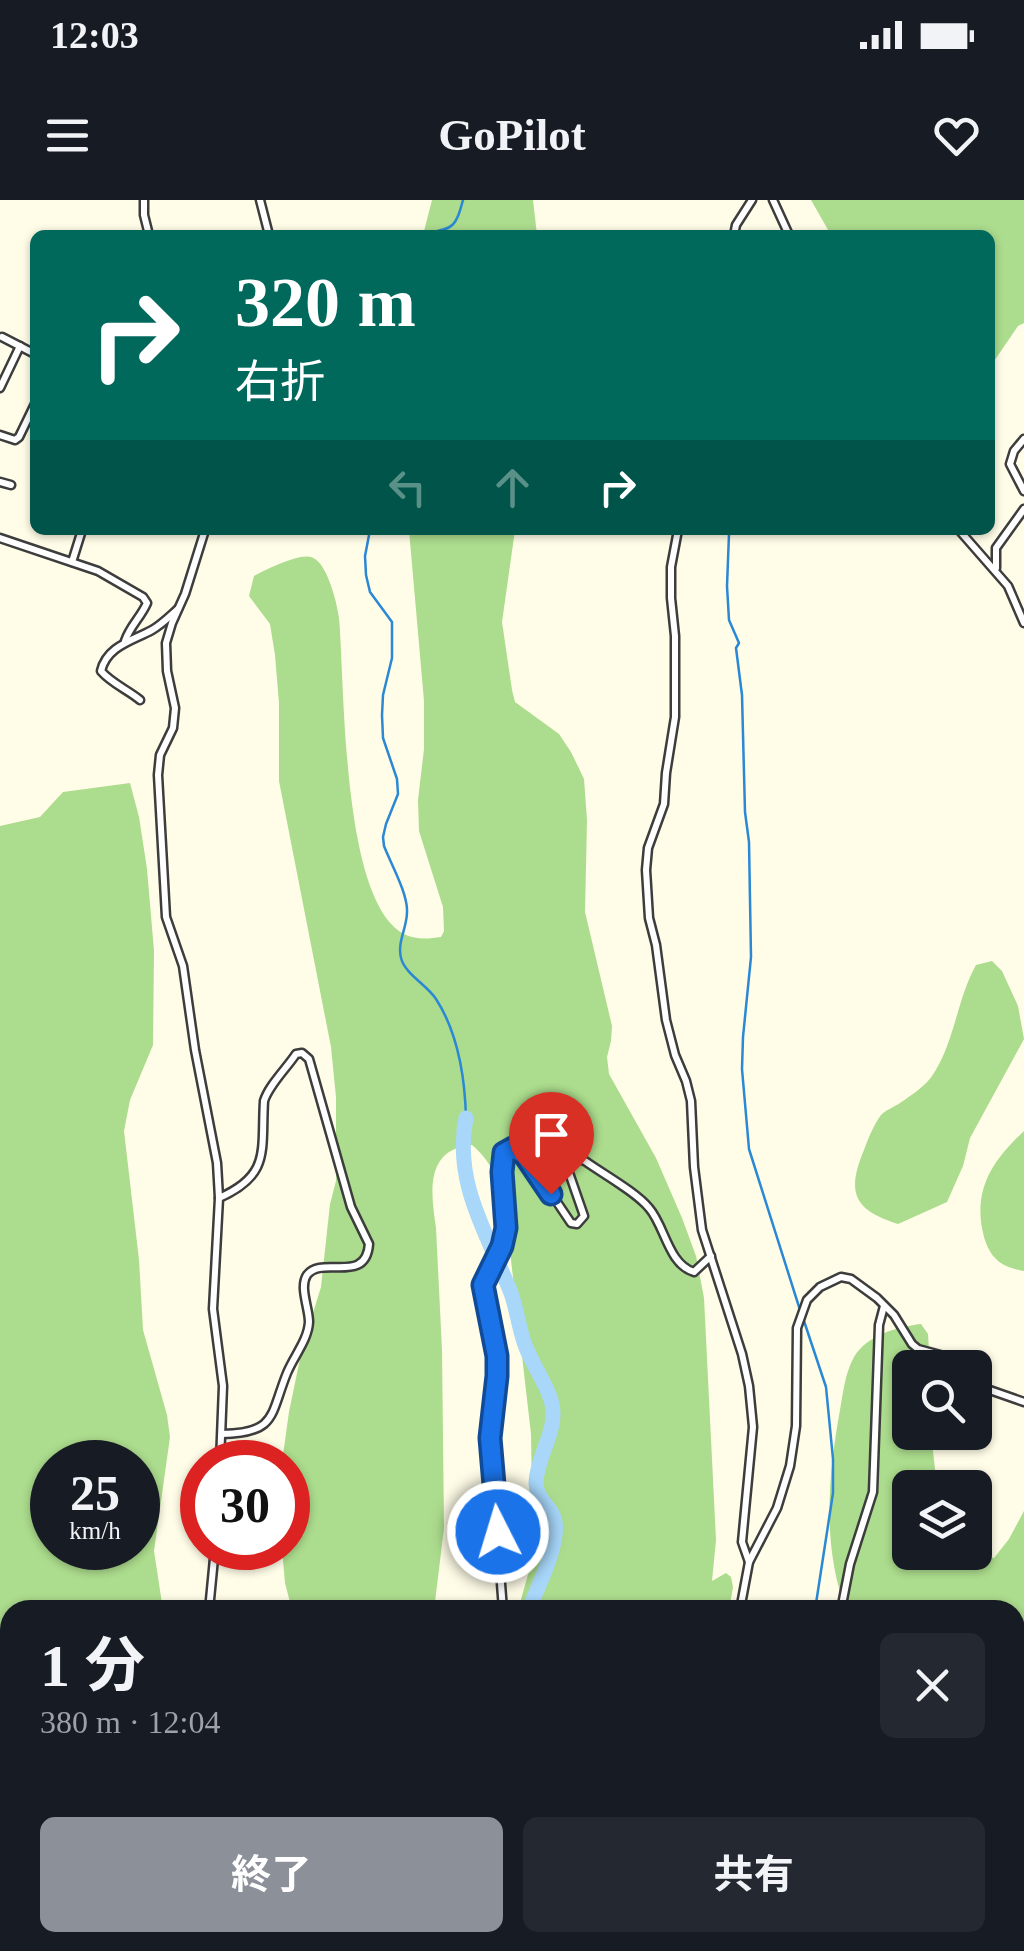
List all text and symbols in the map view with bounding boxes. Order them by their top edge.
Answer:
text: 12:03 [50,14,139,56]
icon: menu [40,108,95,163]
icon: heart [929,108,984,163]
text: GoPilot [438,110,586,160]
text: 320 m [235,264,416,341]
icon: right [70,270,200,400]
text: 右折 [235,357,325,407]
icon: left [380,460,435,515]
icon: ahead [485,460,540,515]
icon: right [590,460,645,515]
pin [509,1092,594,1195]
icon: arrive [524,1107,579,1162]
map controls [892,1350,992,1570]
button: search [892,1350,992,1450]
speed limit sign: 30 [180,1440,310,1570]
text: 25 [70,1465,120,1521]
button: layers [892,1470,992,1570]
position arrow [446,1480,550,1584]
text: km/h [69,1517,121,1544]
text: 1 分 [40,1633,145,1699]
button: close [880,1633,985,1738]
text: 380 m · 12:04 [40,1704,220,1740]
button: 終了 [40,1817,503,1932]
button: 共有 [523,1817,985,1932]

